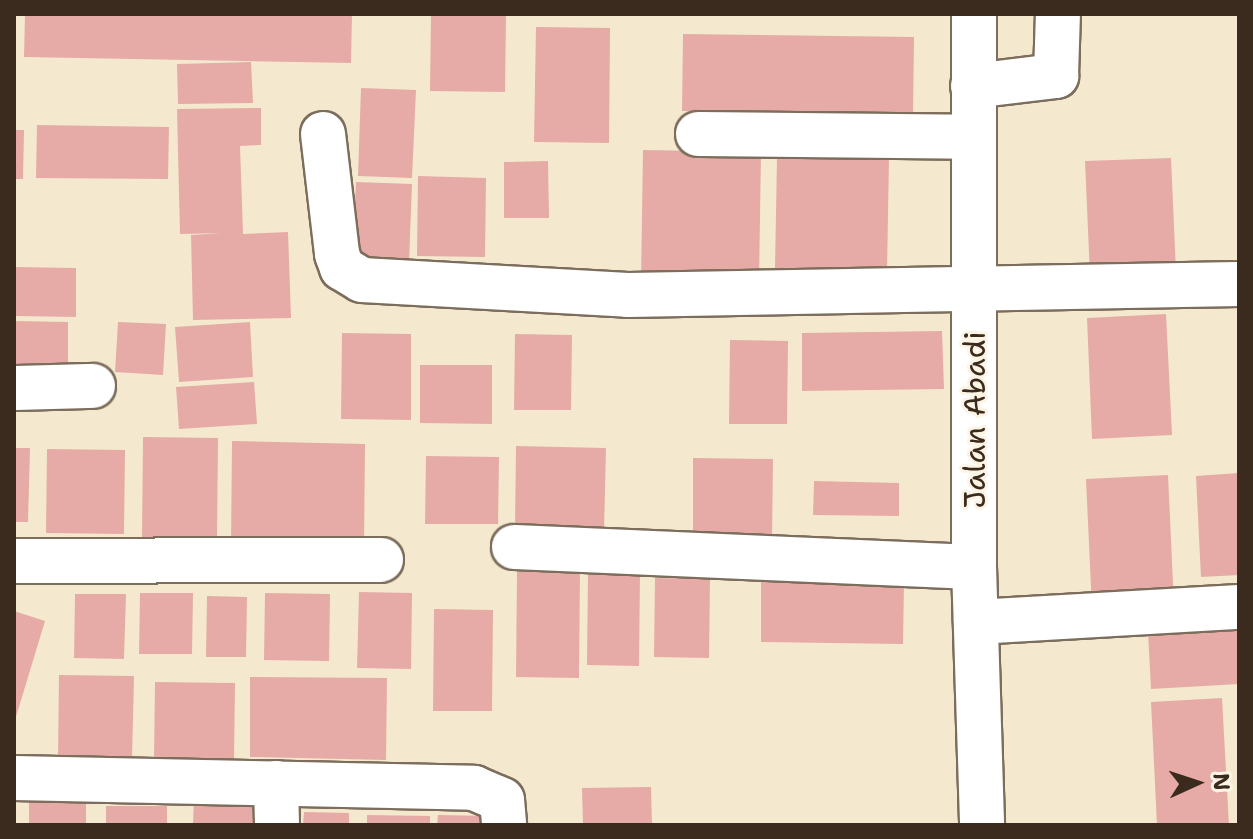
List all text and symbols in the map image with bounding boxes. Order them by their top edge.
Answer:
street label: Jalan Abadi [957,331,993,509]
north arrow [1157,743,1237,823]
text: N [1207,772,1236,791]

